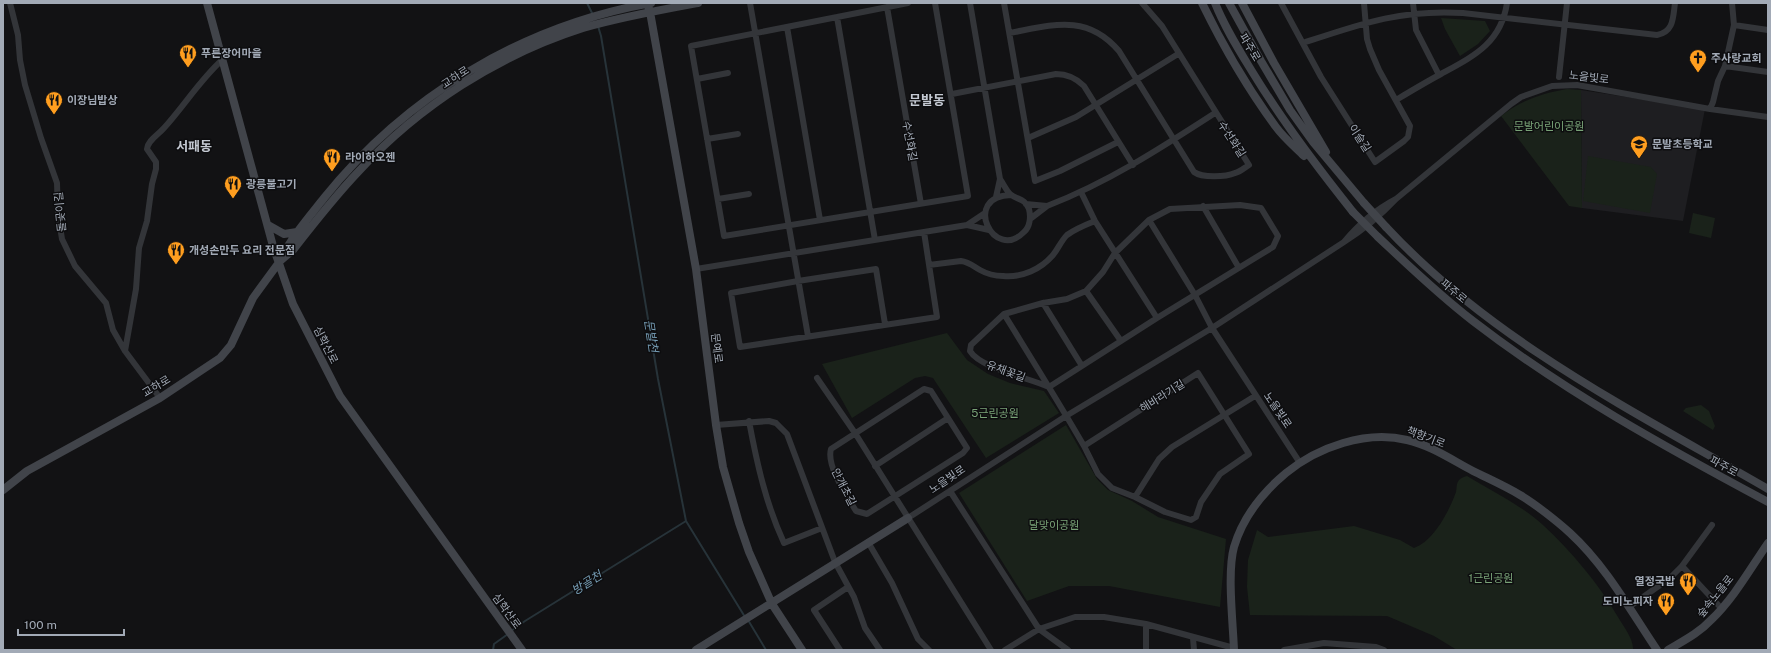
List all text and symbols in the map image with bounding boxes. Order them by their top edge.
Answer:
street label: 파주로 [1237,31,1263,63]
restaurant icon: 푸른장어마을 [178,43,198,68]
place label: 푸른장어마을 [201,47,262,59]
church icon: 주사랑교회 [1688,48,1708,73]
place label: 주사랑교회 [1711,52,1762,64]
street label: 교하로 [439,64,471,90]
street label: 노을빛로 [1568,69,1610,85]
restaurant icon: 이장님밥상 [44,90,64,115]
district label: 문발동 [909,93,945,108]
place label: 이장님밥상 [67,94,118,106]
street label: 수선화길 [1216,119,1248,159]
street label: 수선화길 [901,120,919,162]
park label: 문발어린이공원 [1514,120,1584,132]
street label: 이슬길 [1347,122,1373,154]
school or university icon: 문발초등학교 [1629,134,1649,159]
place label: 문발초등학교 [1652,138,1713,150]
district label: 서패동 [176,139,212,154]
restaurant icon: 라이하오젠 [322,147,342,172]
place label: 라이하오젠 [345,151,396,163]
restaurant icon: 광릉불고기 [223,174,243,199]
place label: 광릉불고기 [246,178,297,190]
street label: 돌곶이길 [52,191,68,233]
restaurant icon: 개성손만두 요리 전문점 [166,240,186,265]
place label: 개성손만두 요리 전문점 [189,244,295,256]
street label: 파주로 [1439,277,1469,305]
water label: 문발천 [641,319,661,355]
street label: 심학산로 [311,324,341,366]
street label: 문예로 [709,332,725,364]
street label: 유채꽃길 [985,358,1027,384]
street label: 교하로 [140,373,172,399]
street label: 해바라기길 [1137,378,1187,414]
street label: 노을빛로 [1262,390,1294,430]
park label: 5근린공원 [971,407,1019,419]
street label: 책향기로 [1405,424,1447,450]
street label: 파주로 [1708,453,1740,479]
street label: 노을빛로 [927,463,967,495]
street label: 안개초길 [829,466,859,508]
park label: 달맞이공원 [1029,519,1079,531]
water label: 방골천 [569,567,606,598]
restaurant icon: 열정국밥 [1678,571,1698,596]
park label: 1근린공원 [1469,572,1513,584]
street label: 숲속노을로 [1694,573,1736,619]
place label: 열정국밥 [1635,575,1675,587]
street label: 심학산로 [490,591,524,631]
restaurant icon: 도미노피자 [1656,591,1676,616]
place label: 도미노피자 [1602,595,1653,607]
scale bar [18,611,124,637]
text: 100 m [24,618,57,632]

